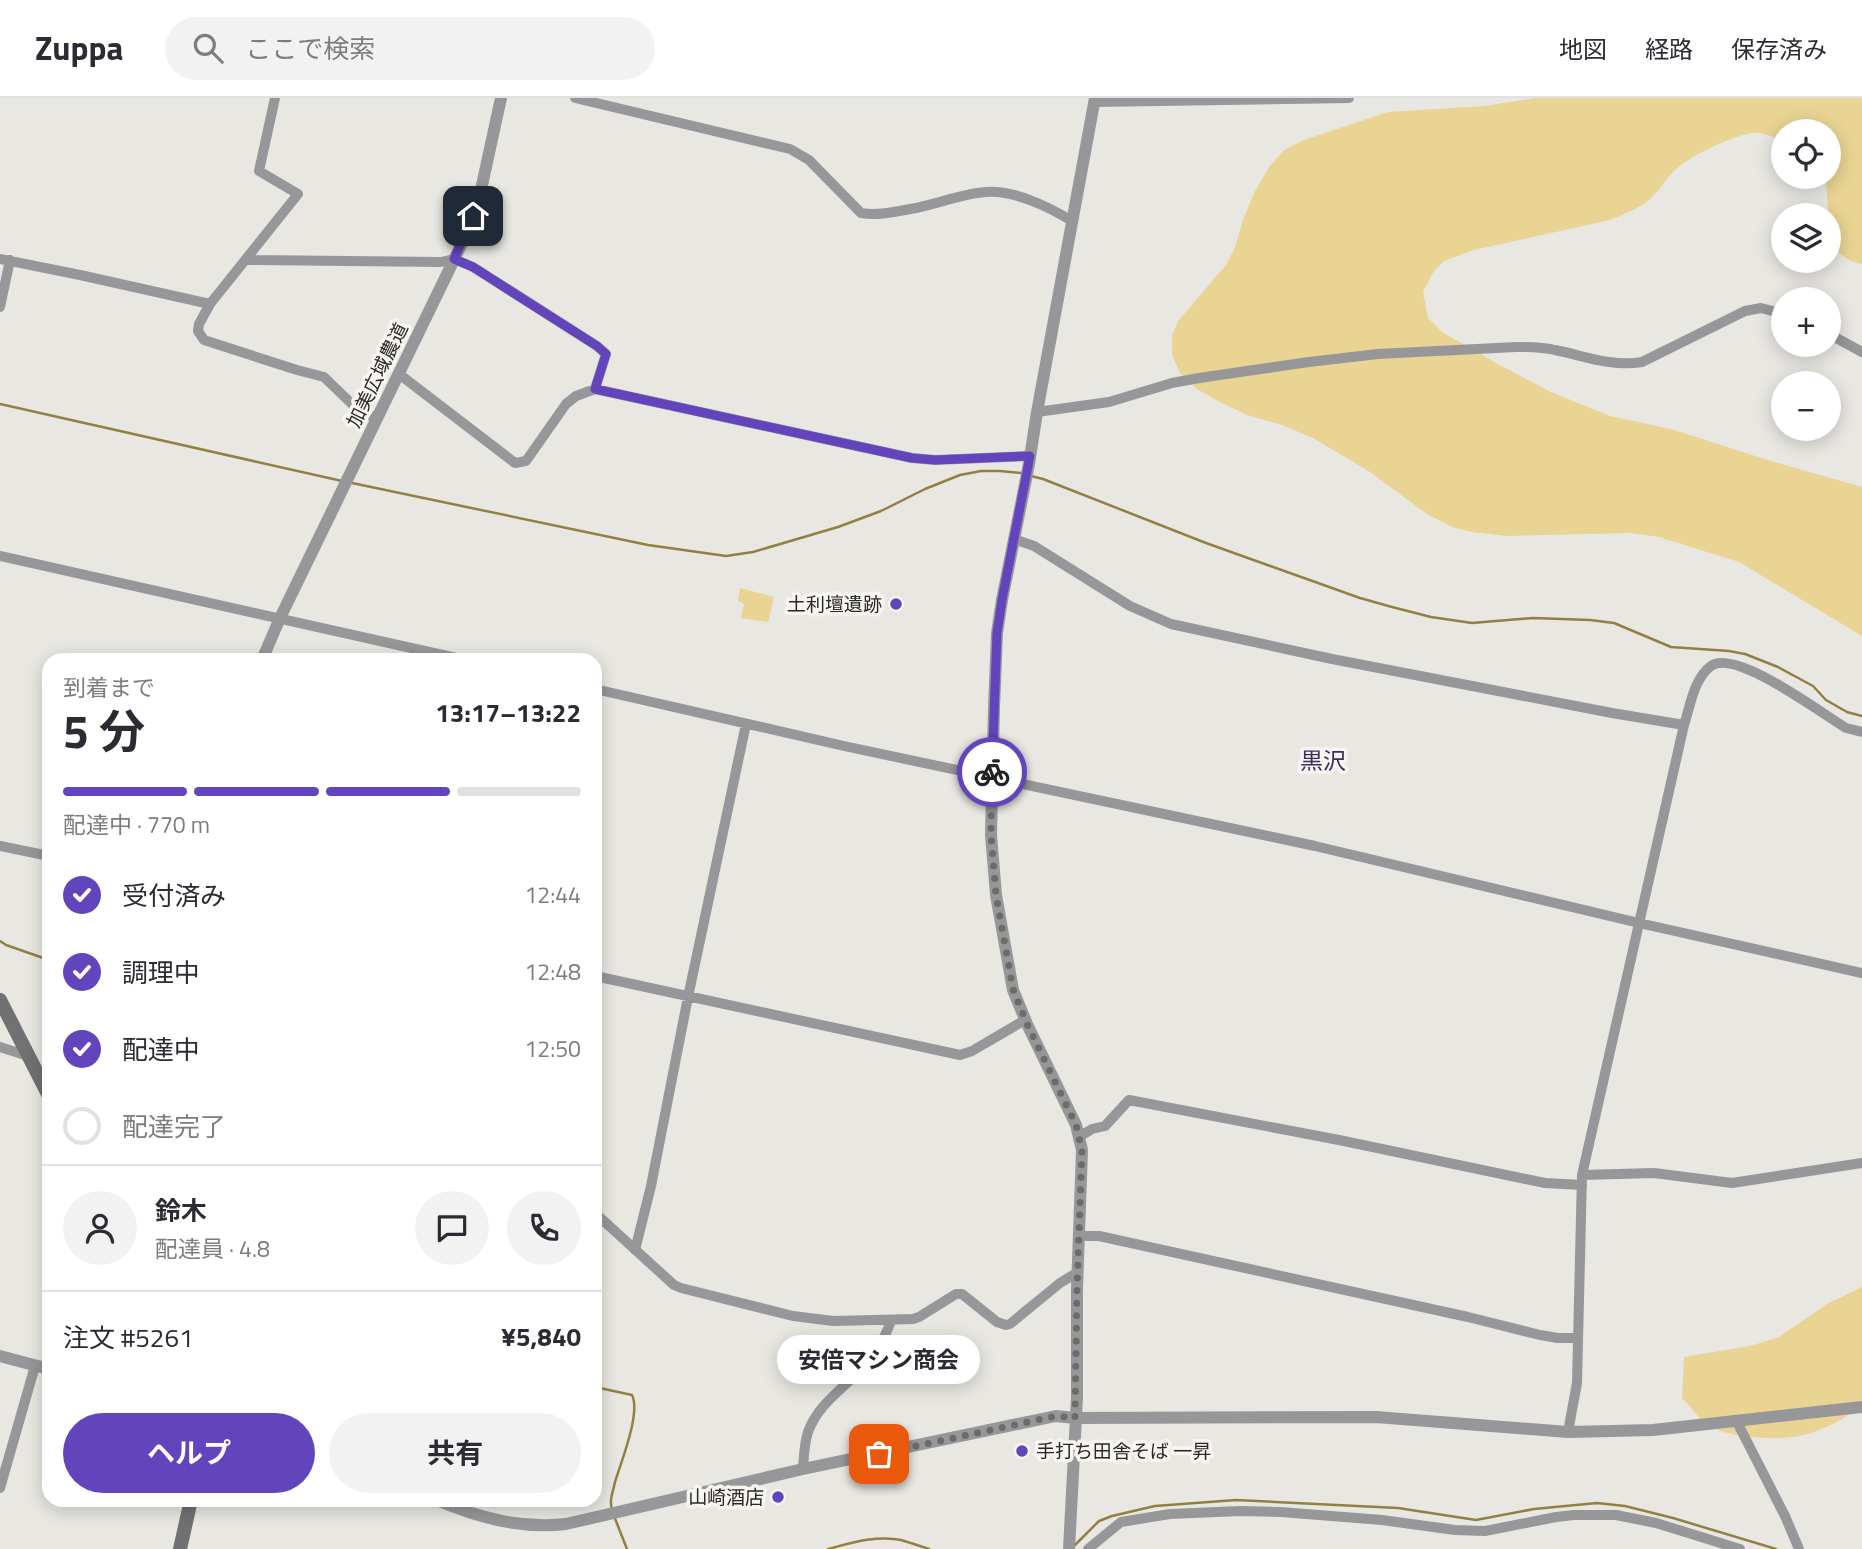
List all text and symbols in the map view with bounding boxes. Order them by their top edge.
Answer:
search box [165,17,655,80]
text: Zuppa [35,23,123,73]
icon: search [189,29,227,67]
text: ここで検索 [245,29,375,68]
text: 地図 [1559,31,1607,67]
text: 経路 [1645,31,1693,67]
text: 保存済み [1731,31,1827,67]
map controls [1771,119,1841,441]
button: locate [1771,119,1841,189]
pin [443,186,503,246]
icon: home [454,197,492,235]
button: layers [1771,203,1841,273]
button: + [1771,287,1841,357]
street label: 加美広域農道 [339,317,415,432]
button: − [1771,371,1841,441]
place label: 土利壇遺跡 [787,589,882,618]
marker: 土利壇遺跡 [888,596,904,612]
text: 到着まで [63,670,155,705]
text: 13:17–13:22 [435,693,581,732]
text: 5 分 [63,696,145,766]
courier [957,737,1027,807]
district label: 黒沢 [1300,743,1346,778]
icon: bike [973,753,1011,791]
text: 配達中 · 770 m [63,807,210,842]
icon: check [63,876,101,914]
text: 受付済み [122,876,226,915]
text: 12:44 [524,877,581,912]
icon: check [63,953,101,991]
text: 調理中 [122,953,200,992]
text: 12:48 [524,954,581,989]
icon: check [63,1030,101,1068]
text: 配達中 [122,1030,200,1069]
text: 12:50 [524,1031,581,1066]
text: 配達完了 [122,1107,226,1146]
button: person [63,1191,137,1265]
text: 鈴木 [155,1191,207,1230]
button: chat [415,1191,489,1265]
button: phone [507,1191,581,1265]
text: 配達員 · 4.8 [155,1231,270,1266]
text: ¥5,840 [501,1317,581,1356]
text: 注文 #5261 [63,1318,194,1357]
callout: 安倍マシン商会 [778,1335,980,1384]
text: 安倍マシン商会 [798,1342,959,1377]
button: ヘルプ [63,1413,315,1493]
button: 共有 [329,1413,581,1493]
pin [849,1424,909,1484]
icon: bag [860,1435,898,1473]
place label: 手打ち田舎そば 一昇 [1036,1436,1211,1465]
marker: 手打ち田舎そば 一昇 [1014,1443,1030,1459]
place label: 山崎酒店 [688,1482,764,1511]
marker: 山崎酒店 [770,1489,786,1505]

